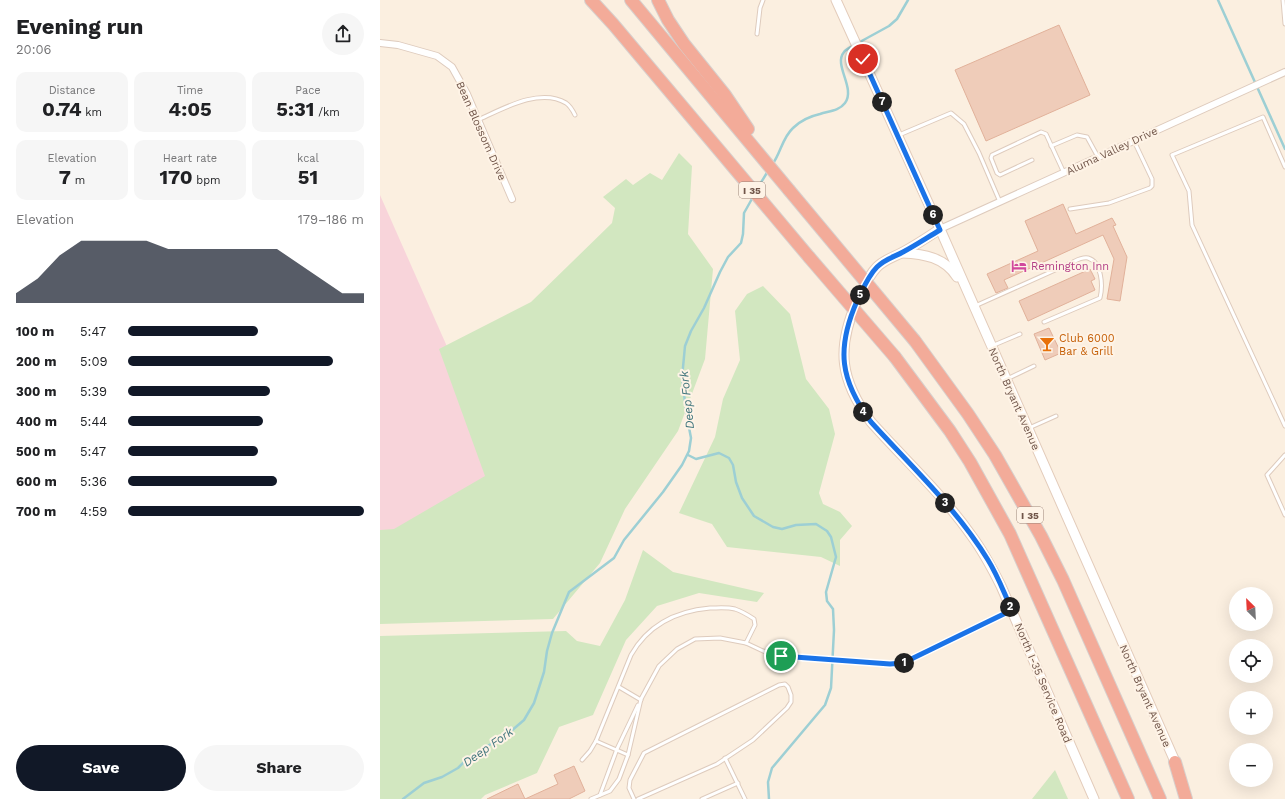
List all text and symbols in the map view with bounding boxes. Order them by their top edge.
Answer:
button: share [322,13,364,55]
text: Evening run [16,14,144,39]
text: 20:06 [16,42,52,57]
pin [846,42,880,76]
icon: check [852,48,874,70]
street label: Bean Blossom Drive [453,79,509,183]
text: Distance [49,84,95,97]
text: Time [177,84,203,97]
text: Pace [295,84,321,97]
pin: 7 [872,92,892,112]
text: 7 [879,95,885,108]
text: 0.74 [42,97,82,121]
text: 4:05 [168,97,212,121]
text: 5:31 [276,97,314,121]
text: km [82,106,102,119]
text: /km [314,106,340,119]
street label: Aluma Valley Drive [1064,124,1160,178]
text: Elevation [47,152,97,165]
text: Heart rate [163,152,217,165]
text: kcal [297,152,319,165]
text: 7 [59,165,71,189]
text: 170 [159,165,193,189]
text: 51 [298,165,318,189]
text: m [71,174,85,187]
text: bpm [193,174,221,187]
road number: I 35 [739,182,765,198]
pin: 6 [923,205,943,225]
text: 6 [930,208,936,221]
text: Elevation [16,212,74,227]
text: 179–186 m [298,212,364,227]
hotel icon: Remington Inn [1010,257,1028,275]
place label: Remington Inn [1031,260,1109,273]
pin: 5 [850,285,870,305]
text: 5 [857,288,863,301]
text: 100 m [16,324,54,339]
text: 5:47 [80,324,106,339]
place label: Club 6000 Bar & Grill [1059,332,1115,358]
bar icon: Club 6000 Bar & Grill [1038,335,1056,353]
street label: North Bryant Avenue [986,346,1042,452]
text: 200 m [16,354,56,369]
text: 5:09 [80,354,108,369]
water label: Deep Fork [677,370,697,430]
text: 300 m [16,384,56,399]
text: 5:39 [80,384,107,399]
pin: 4 [853,402,873,422]
text: 4 [859,405,867,418]
text: 400 m [16,414,57,429]
text: 5:44 [80,414,107,429]
text: 500 m [16,444,56,459]
text: 5:47 [80,444,106,459]
text: 600 m [16,474,57,489]
text: 5:36 [80,474,107,489]
pin: 3 [935,493,955,513]
text: 3 [942,496,948,509]
text: 700 m [16,504,56,519]
text: 4:59 [80,504,107,519]
road number: I 35 [1017,507,1043,523]
north arrow [1229,587,1273,631]
map controls [1229,587,1273,787]
pin: 2 [1000,597,1020,617]
text: 2 [1007,600,1013,613]
street label: North I-35 Service Road [1012,621,1074,745]
pin [764,639,798,673]
button: locate [1229,639,1273,683]
street label: North Bryant Avenue [1117,643,1173,749]
icon: arrive [770,645,792,667]
pin: 1 [894,653,914,673]
text: 1 [902,656,906,669]
button: + [1229,691,1273,735]
water label: Deep Fork [460,724,516,769]
button: − [1229,743,1273,787]
button: Save [16,745,186,791]
button: Share [194,745,364,791]

